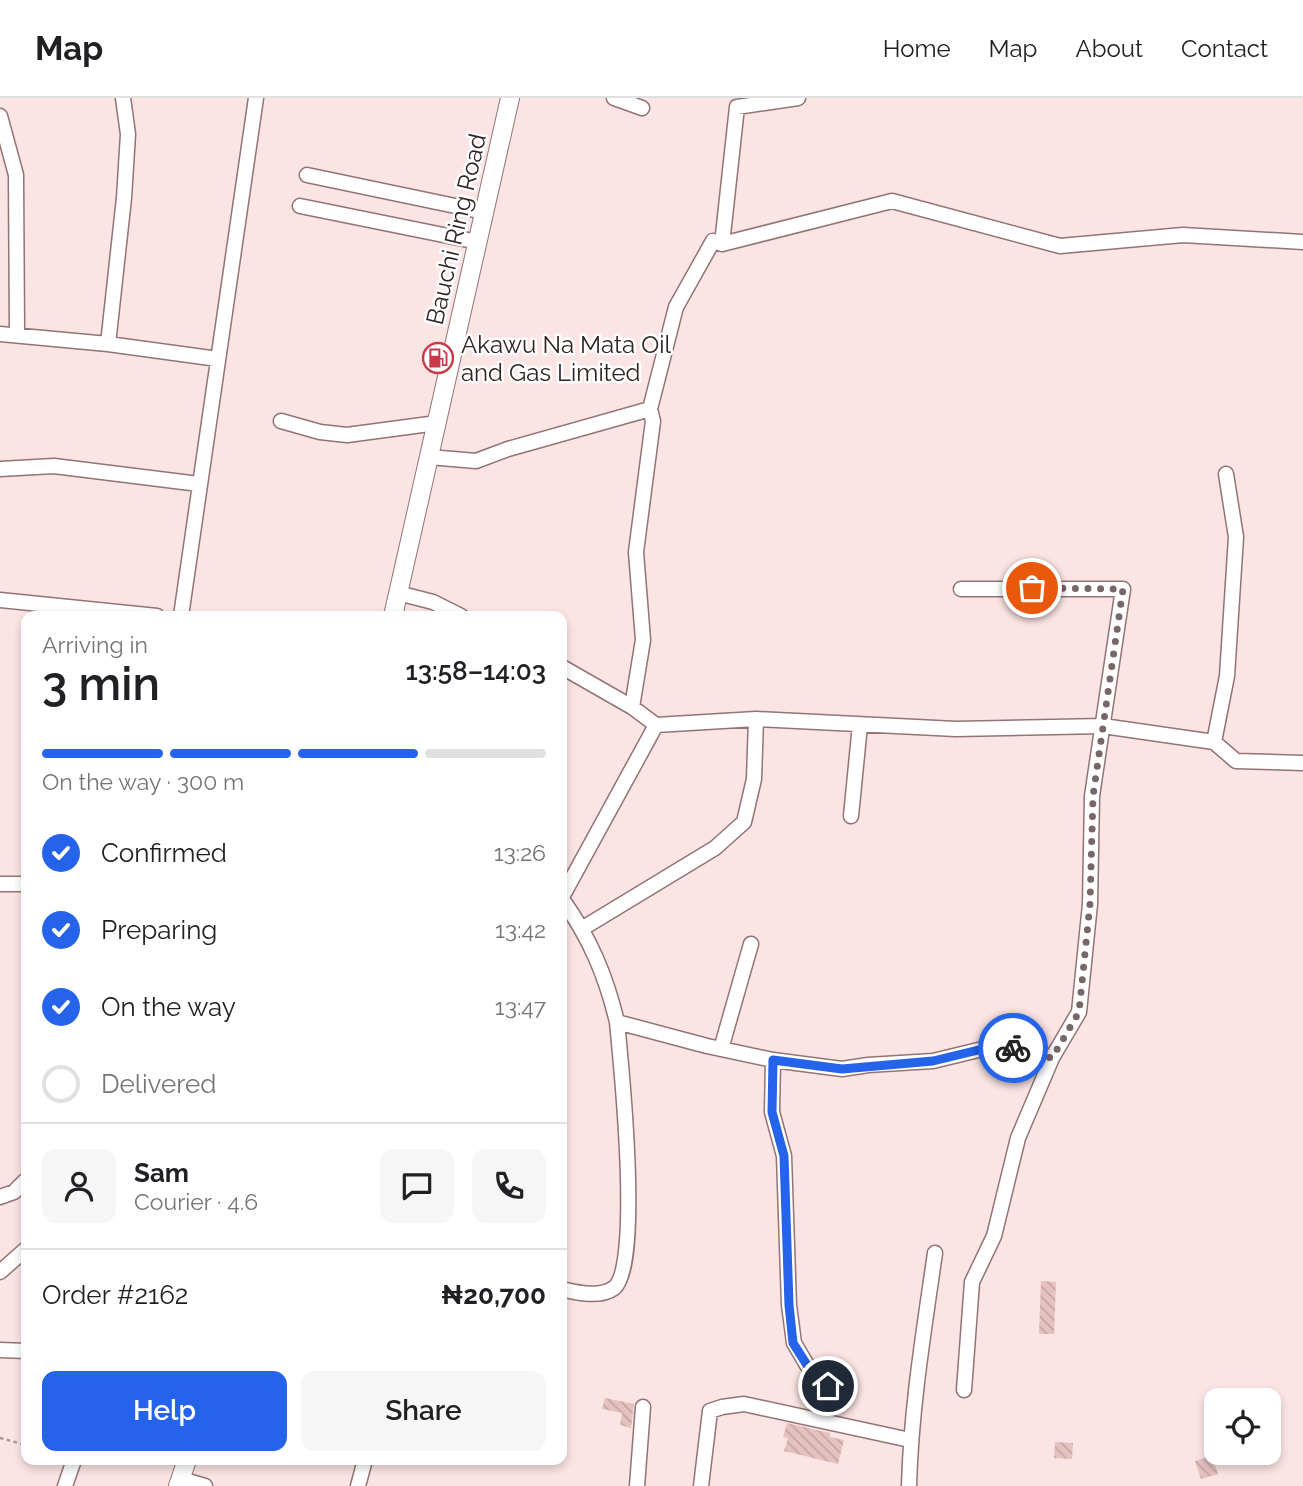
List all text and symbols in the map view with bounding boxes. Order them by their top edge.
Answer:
text: Map [35,29,103,68]
text: Home [883,34,951,63]
text: Map [989,34,1037,63]
text: About [1075,34,1143,63]
text: Contact [1181,34,1268,63]
street label: Bauchi Ring Road [420,131,492,327]
place label: Akawu Na Mata Oil and Gas Limited [461,330,671,387]
fuel station icon: Akawu Na Mata Oil and Gas Limited [421,341,455,375]
pin [1002,558,1062,618]
icon: bag [1013,569,1051,607]
text: Arriving in [42,631,148,658]
text: 13:58–14:03 [405,656,546,686]
text: 3 min [42,657,160,711]
text: On the way · 300 m [42,768,244,795]
icon: check [42,834,80,872]
text: Confirmed [101,838,227,868]
text: 13:26 [494,839,546,866]
icon: check [42,911,80,949]
text: Preparing [101,915,217,945]
text: 13:42 [495,916,546,943]
icon: check [42,988,80,1026]
text: On the way [101,992,236,1022]
text: 13:47 [495,993,546,1020]
courier [978,1013,1048,1083]
icon: bike [994,1029,1032,1067]
text: Delivered [101,1069,216,1099]
button: person [42,1149,116,1223]
button: chat [380,1149,454,1223]
button: phone [472,1149,546,1223]
text: Sam [134,1158,189,1188]
text: Courier · 4.6 [134,1188,258,1215]
text: Order #2162 [42,1280,188,1310]
text: ₦20,700 [441,1280,546,1310]
pin [798,1356,858,1416]
icon: home [809,1367,847,1405]
button: Help [42,1371,287,1451]
button: Share [301,1371,546,1451]
map controls [1204,1388,1281,1465]
button: locate [1204,1388,1281,1465]

